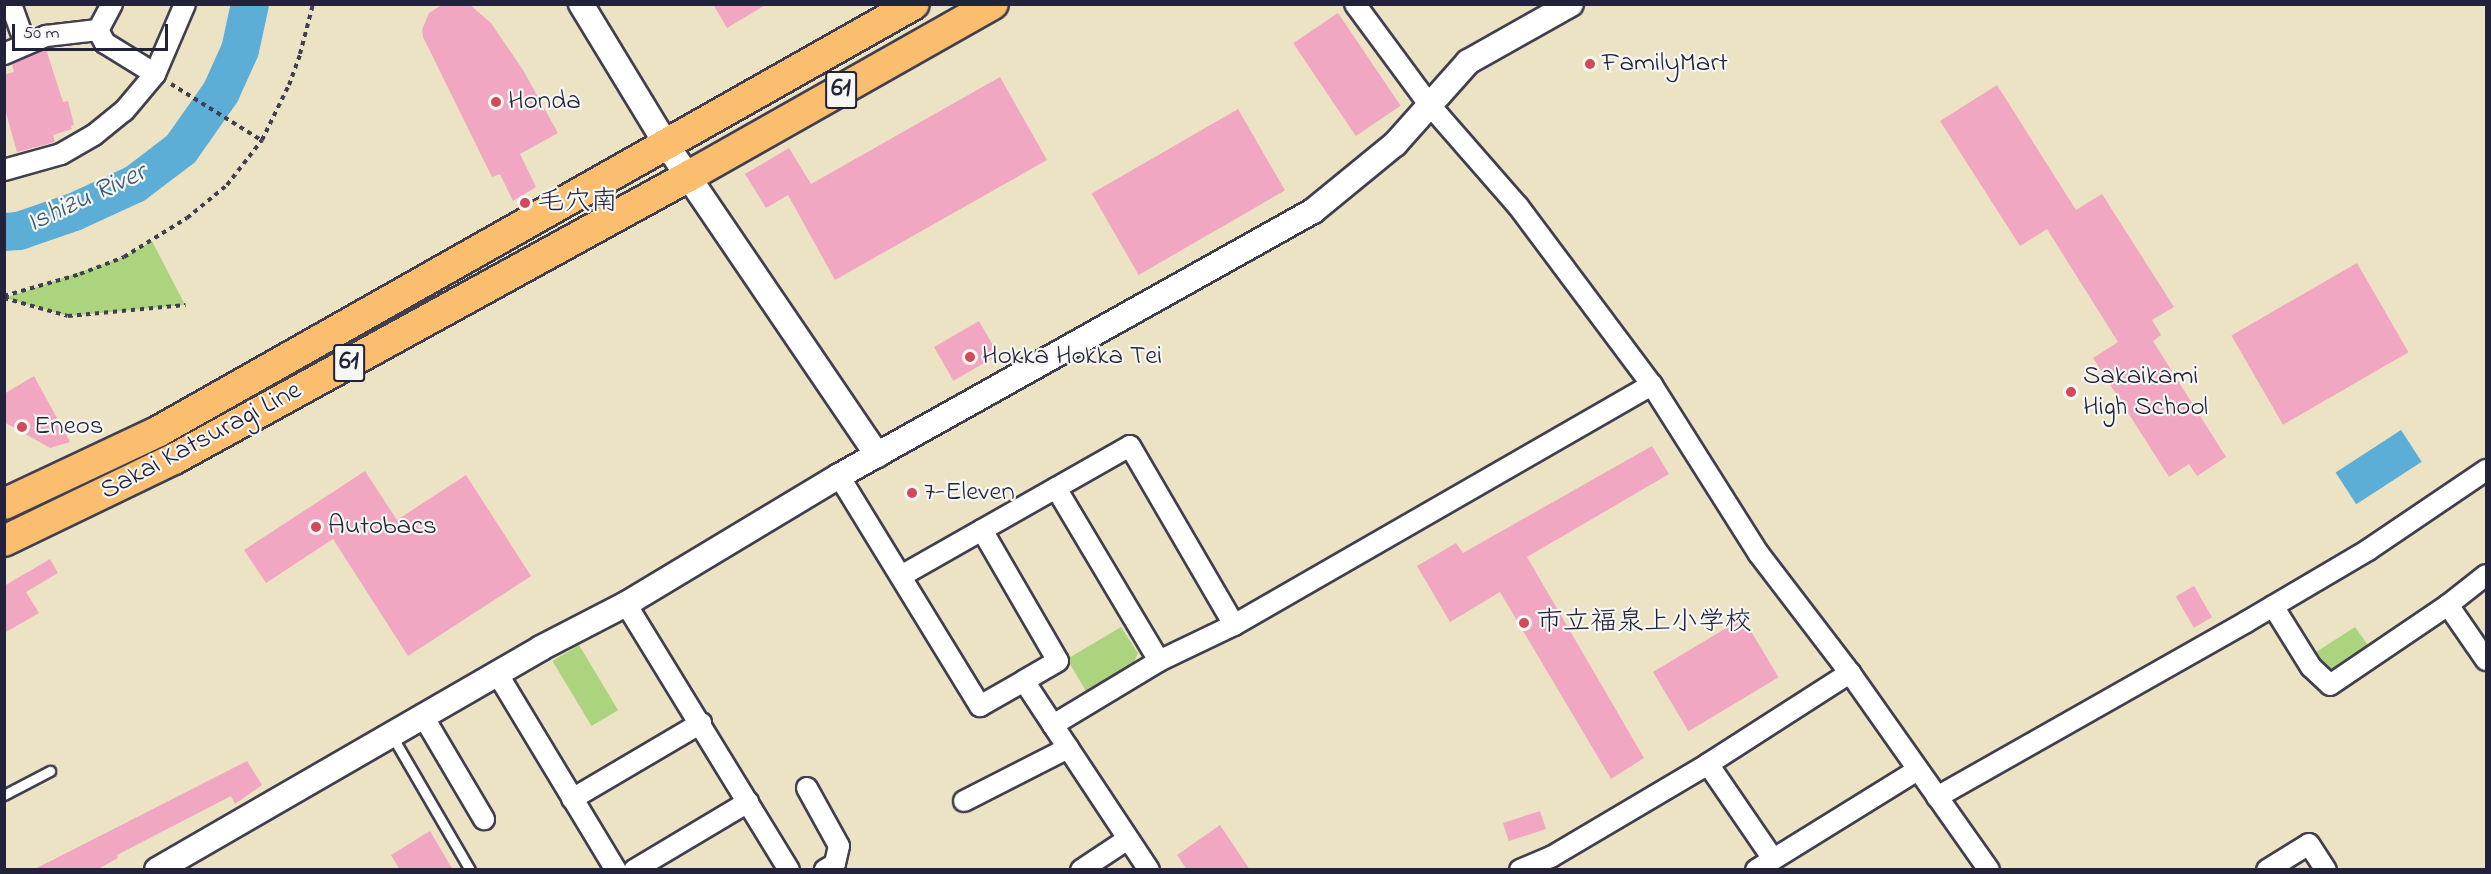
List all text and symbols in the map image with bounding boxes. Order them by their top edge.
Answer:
scale bar [15,12,171,50]
text: 50 m [23,21,60,47]
place label: FamilyMart [1602,48,1728,80]
marker: FamilyMart [1583,57,1597,71]
road number: 61 [824,67,858,113]
place label: Honda [508,86,581,118]
marker: Honda [489,95,503,109]
water label: Ishizu River [22,157,152,241]
place label: 毛穴南 [537,187,618,219]
marker: 毛穴南 [518,196,532,210]
road number: 61 [332,340,366,386]
place label: Hokka Hokka Tei [982,341,1162,373]
marker: Hokka Hokka Tei [963,350,977,364]
place label: Sakaikami High School [2083,360,2208,423]
street label: Sakai Katsuragi Line [95,374,307,508]
marker: Sakaikami High School [2064,385,2078,399]
place label: Eneos [34,411,104,443]
marker: Eneos [15,420,29,434]
place label: 7-Eleven [924,477,1015,509]
marker: 7-Eleven [905,486,919,500]
place label: Autobacs [328,511,437,543]
marker: Autobacs [309,520,323,534]
place label: 市立福泉上小学校 [1536,607,1752,639]
marker: 市立福泉上小学校 [1517,616,1531,630]

